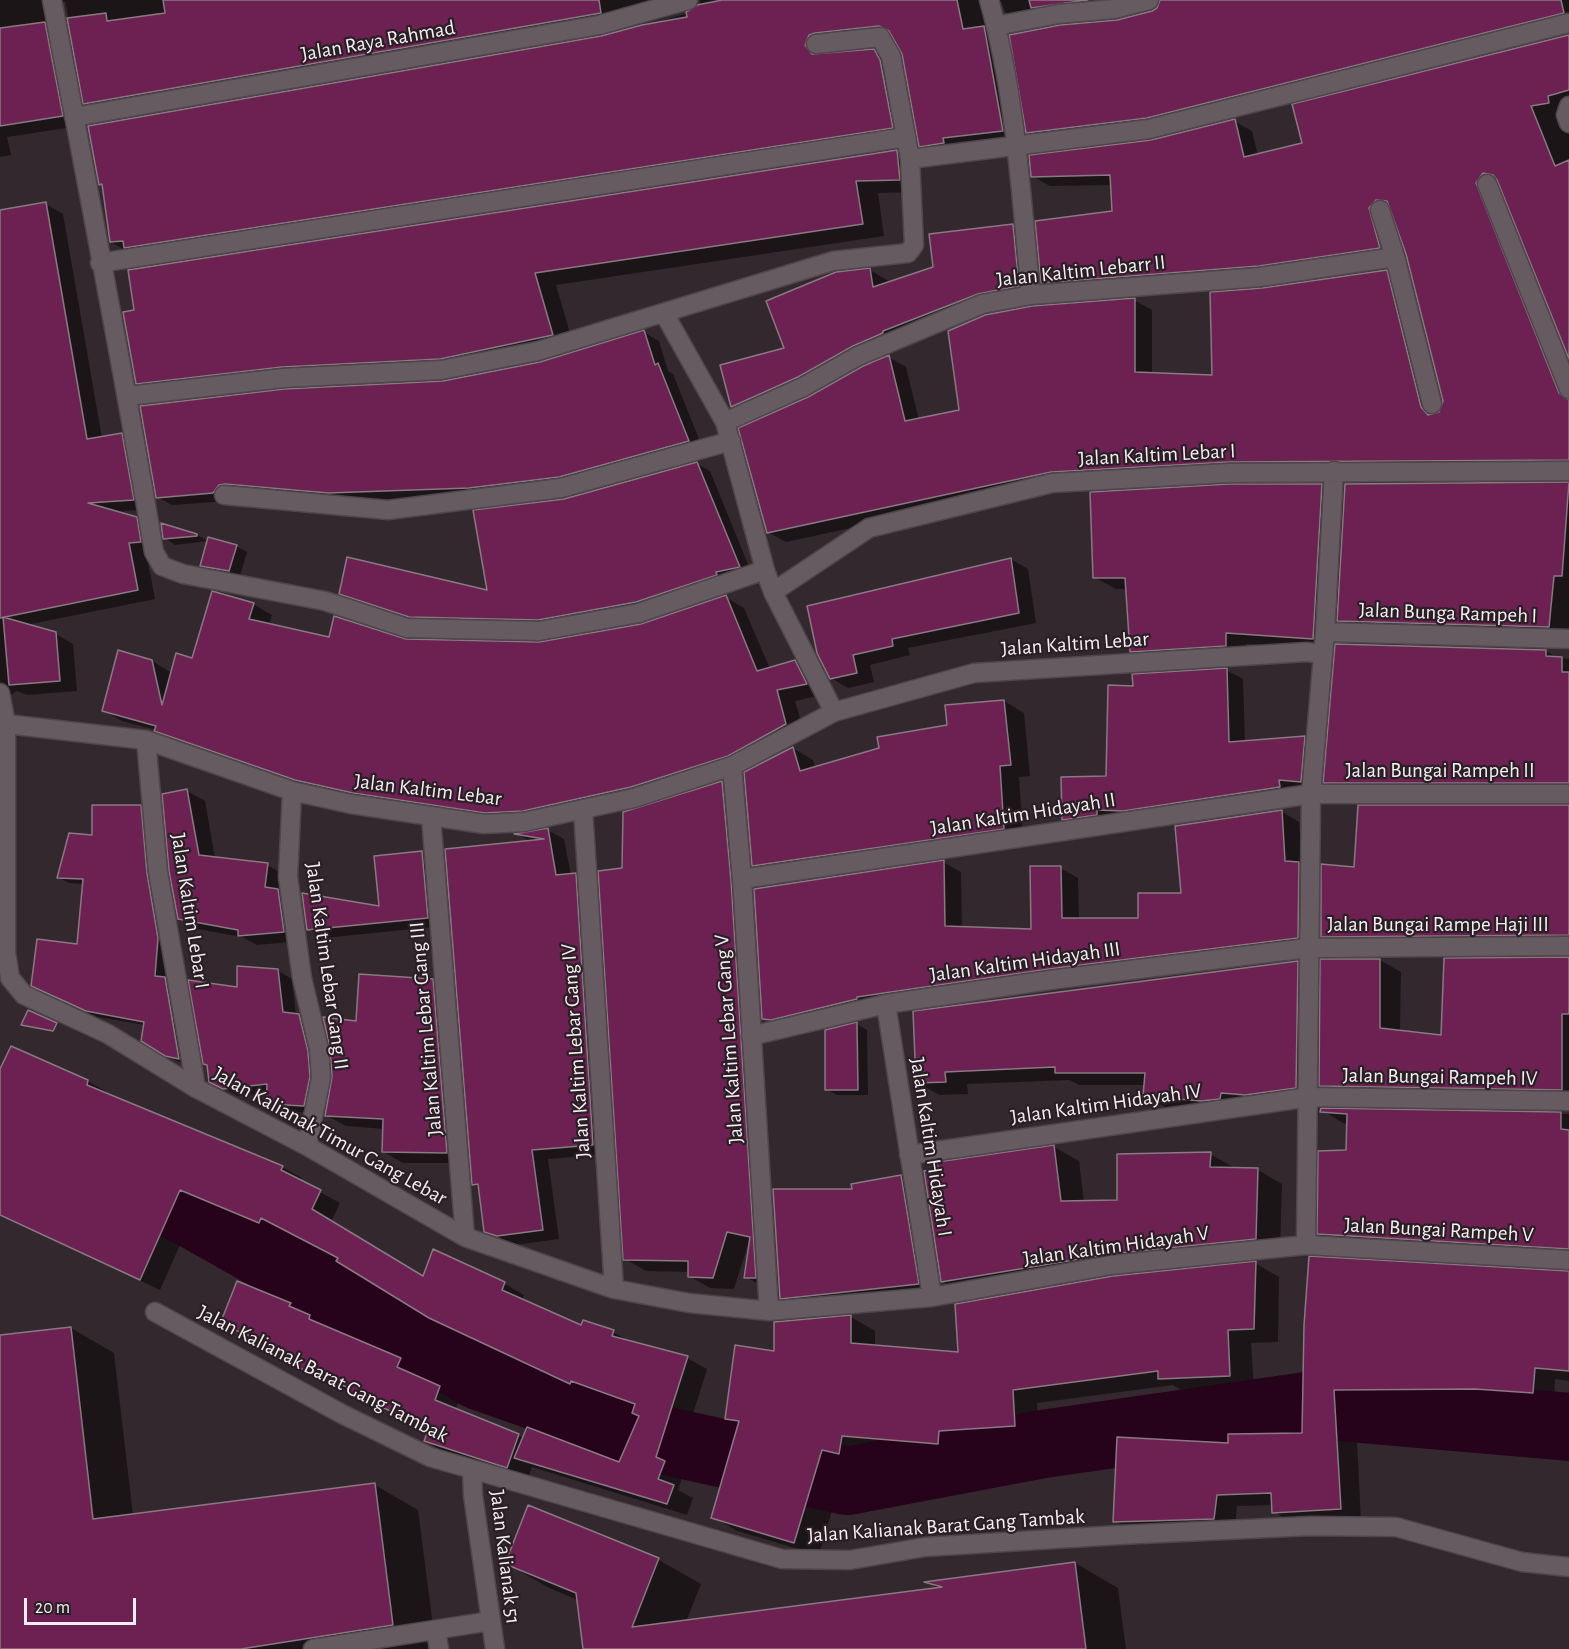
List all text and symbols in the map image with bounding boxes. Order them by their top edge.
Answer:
street label: Jalan Raya Rahmad [299,15,457,67]
street label: Jalan Kaltim Lebarr II [995,250,1167,292]
street label: Jalan Kaltim Lebar I [1078,438,1236,472]
street label: Jalan Bunga Rampeh I [1358,597,1538,629]
street label: Jalan Kaltim Lebar [1000,626,1150,662]
street label: Jalan Bungai Rampeh II [1345,758,1535,784]
street label: Jalan Kaltim Lebar [353,768,503,812]
street label: Jalan Kaltim Hidayah II [929,787,1117,841]
street label: Jalan Kaltim Lebar I [165,831,215,991]
street label: Jalan Kaltim Lebar Gang II [300,861,354,1071]
street label: Jalan Bungai Rampe Haji III [1327,912,1549,938]
street label: Jalan Kaltim Lebar Gang III [404,921,448,1137]
street label: Jalan Kaltim Lebar Gang V [709,933,749,1145]
street label: Jalan Kaltim Hidayah III [928,936,1122,988]
street label: Jalan Kaltim Lebar Gang IV [556,943,596,1159]
street label: Jalan Kaltim Hidayah I [904,1056,958,1238]
street label: Jalan Kalianak Timur Gang Lebar [209,1061,451,1211]
street label: Jalan Bungai Rampeh IV [1342,1063,1538,1091]
street label: Jalan Kaltim Hidayah IV [1009,1078,1203,1130]
street label: Jalan Bungai Rampeh V [1344,1212,1534,1248]
street label: Jalan Kaltim Hidayah V [1022,1220,1210,1272]
street label: Jalan Kalianak Barat Gang Tambak [193,1300,453,1448]
street label: Jalan Kalianak 51 [484,1488,526,1626]
street label: Jalan Kalianak Barat Gang Tambak [806,1504,1086,1548]
scale bar [27,1586,140,1624]
text: 20 m [35,1599,70,1617]

